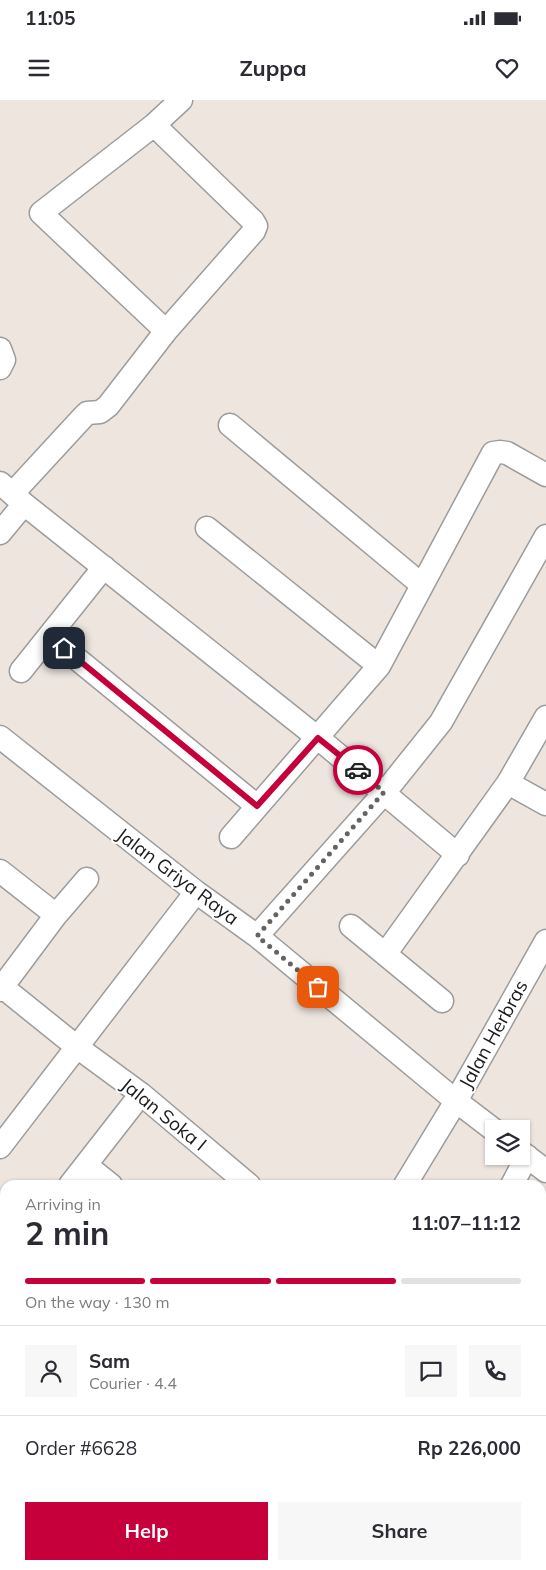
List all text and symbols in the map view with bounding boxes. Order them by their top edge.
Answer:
text: 11:05 [25,6,75,30]
icon: menu [25,54,53,82]
text: Zuppa [239,54,307,82]
icon: heart [493,54,521,82]
pin [43,627,85,669]
icon: home [50,634,78,662]
courier [333,745,383,795]
icon: car [344,756,372,784]
street label: Jalan Griya Raya [112,822,244,930]
pin [297,966,339,1008]
icon: bag [304,973,332,1001]
street label: Jalan Herbras [453,975,533,1093]
street label: Jalan Soka I [116,1072,212,1156]
map controls [485,1120,530,1165]
button: layers [485,1120,530,1165]
text: Arriving in [25,1194,101,1214]
text: 11:07–11:12 [411,1211,521,1235]
text: 2 min [25,1213,109,1253]
text: On the way · 130 m [25,1292,170,1312]
button: person [25,1345,77,1397]
button: chat [405,1345,457,1397]
button: phone [469,1345,521,1397]
text: Sam [89,1349,130,1373]
text: Courier · 4.4 [89,1373,177,1393]
text: Order #6628 [25,1436,137,1460]
text: Rp 226,000 [418,1436,521,1460]
button: Help [25,1502,268,1560]
button: Share [278,1502,521,1560]

